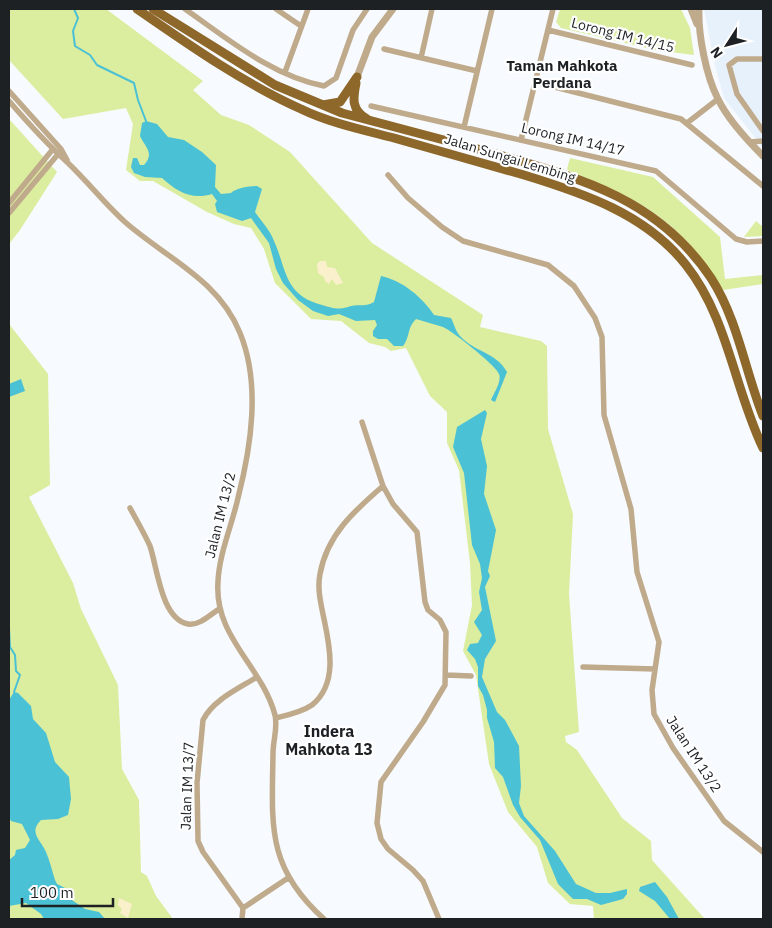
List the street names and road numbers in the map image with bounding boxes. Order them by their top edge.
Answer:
street label: Lorong IM 14/15 [570,14,676,56]
street label: Lorong IM 14/17 [520,118,626,160]
street label: Jalan Sungai Lembing [442,129,579,187]
street label: Jalan IM 13/2 [201,470,239,560]
street label: Jalan IM 13/2 [662,712,726,796]
street label: Jalan IM 13/7 [176,742,198,830]

